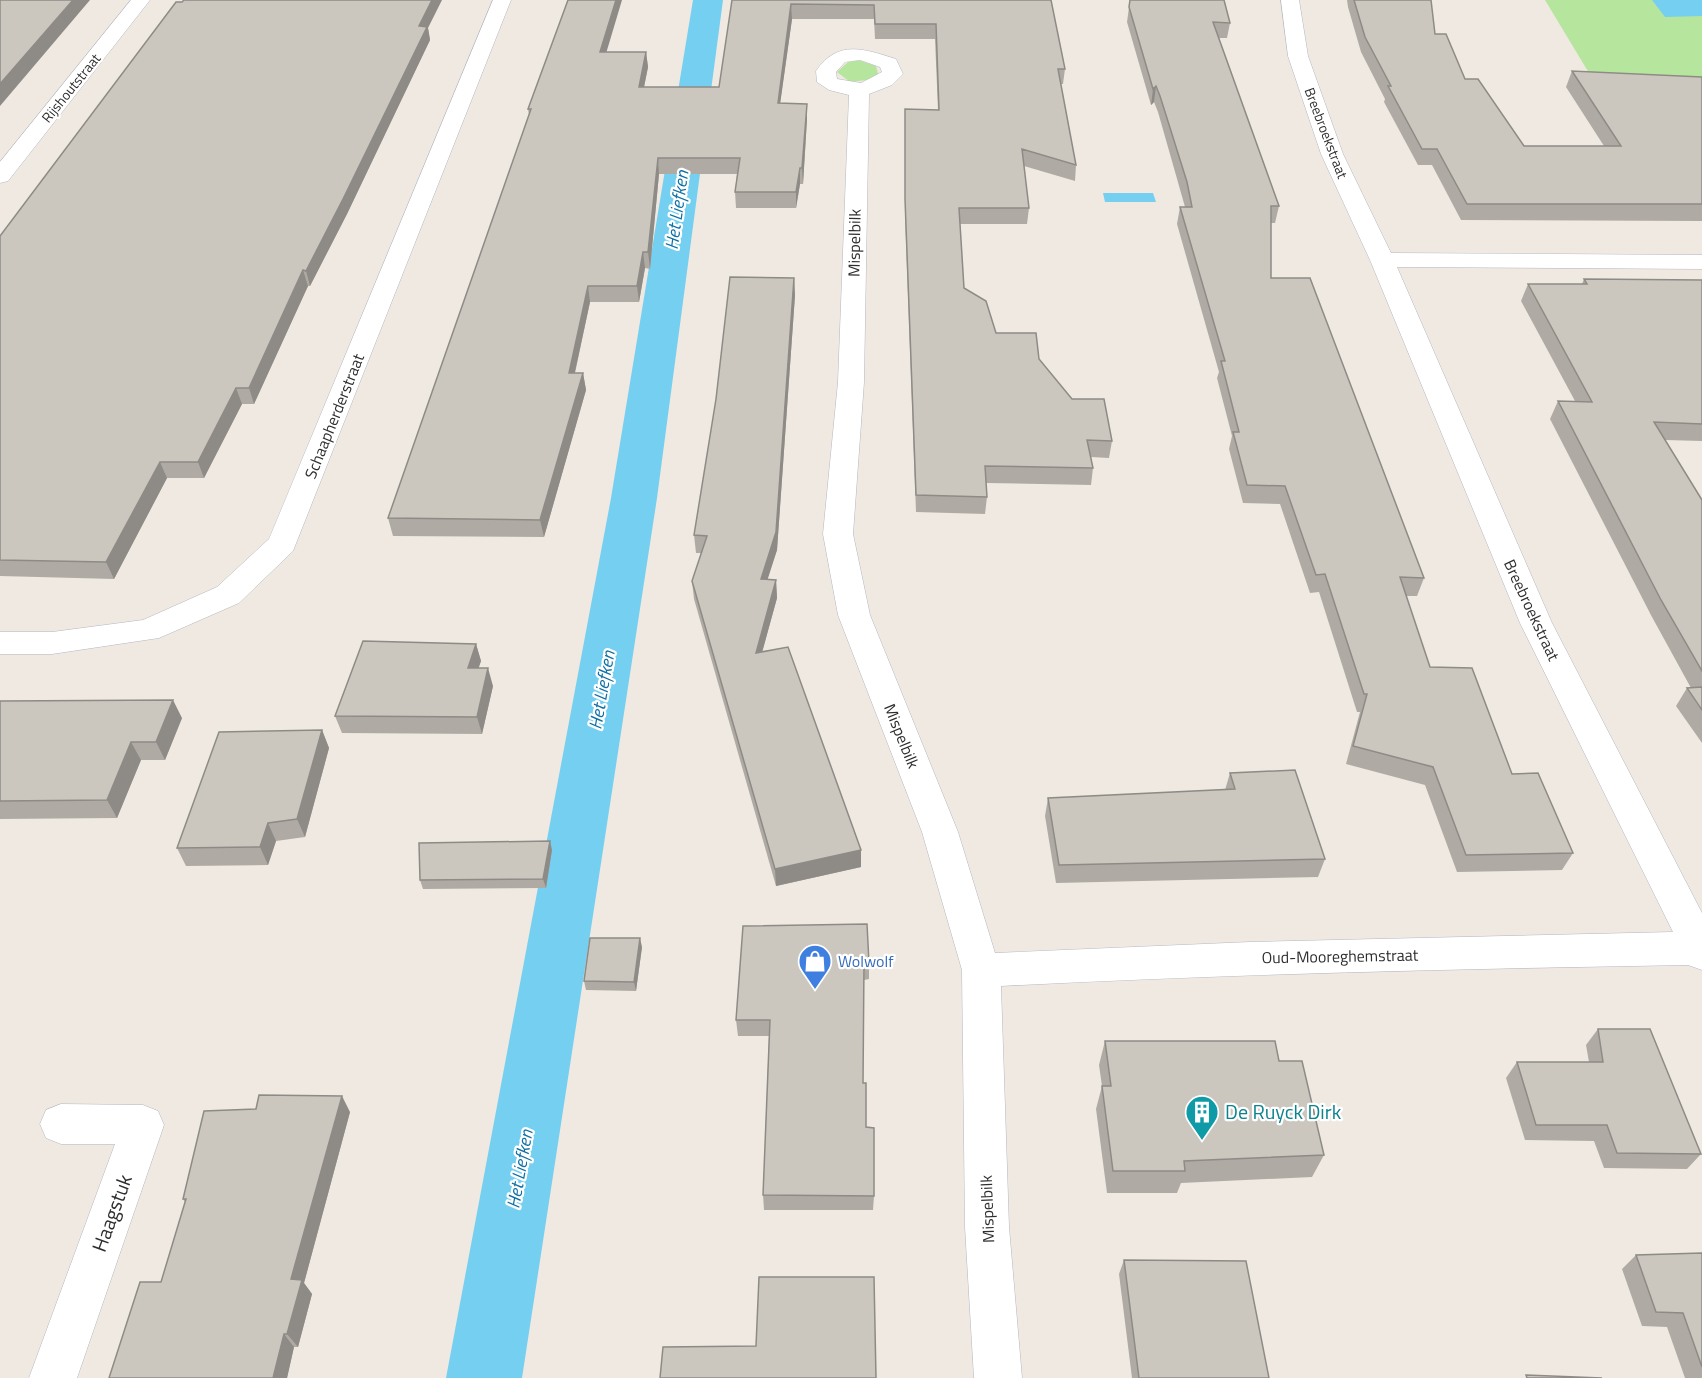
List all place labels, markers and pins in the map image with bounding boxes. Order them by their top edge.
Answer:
shop icon: Wolwolf [797,943,833,990]
place label: Wolwolf [838,949,894,973]
building icon: De Ruyck Dirk [1184,1094,1220,1141]
place label: De Ruyck Dirk [1225,1096,1342,1127]

